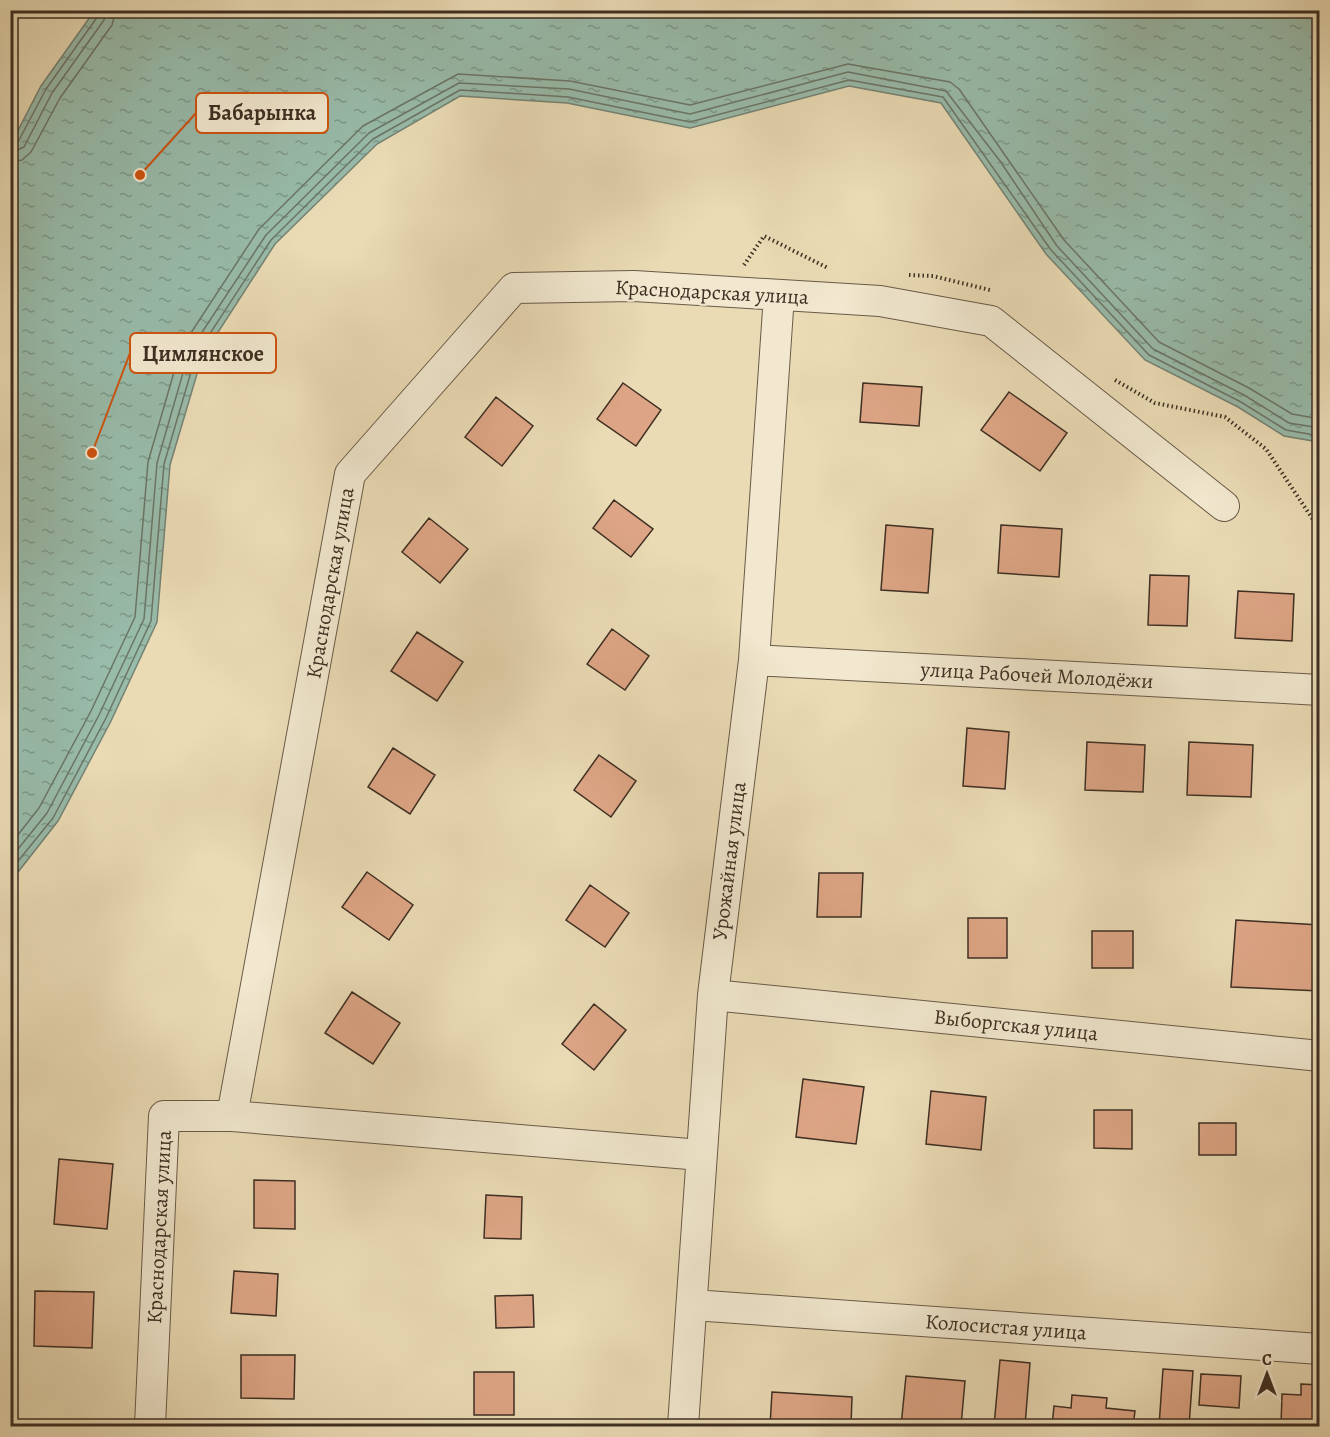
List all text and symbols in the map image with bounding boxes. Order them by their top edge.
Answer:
callout: Бабарынка [196,93,328,133]
text: Бабарынка [208,98,317,128]
street label: Краснодарская улица [614,273,810,311]
callout: Цимлянское [130,333,276,373]
text: Цимлянское [142,339,264,369]
street label: Краснодарская улица [299,485,361,681]
street label: улица Рабочей Молодёжи [919,655,1154,695]
street label: Урожайная улица [705,780,753,942]
street label: Выборгская улица [933,1002,1100,1048]
street label: Краснодарская улица [140,1129,178,1325]
street label: Колосистая улица [924,1307,1088,1347]
north arrow [1237,1344,1297,1404]
text: С [1262,1349,1272,1371]

